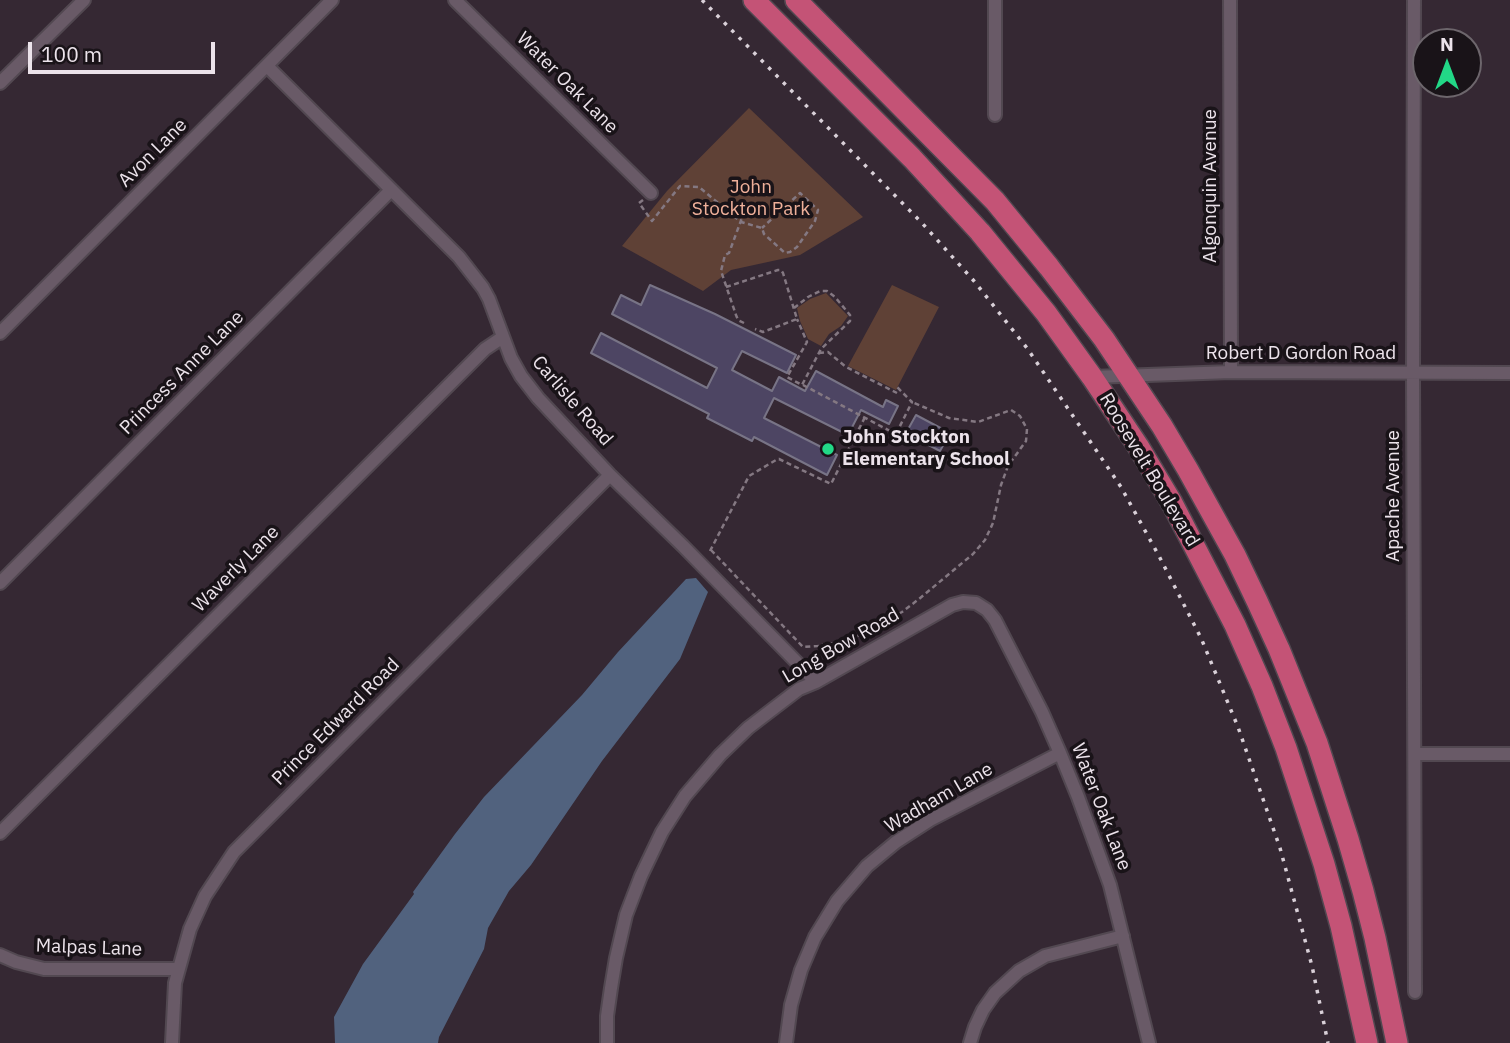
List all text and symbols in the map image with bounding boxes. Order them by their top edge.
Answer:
street label: Water Oak Lane [511,27,623,139]
scale bar [32,28,219,72]
north arrow [1412,28,1482,98]
text: N [1440,32,1454,56]
text: 100 m [41,40,102,68]
street label: Algonquin Avenue [1200,109,1222,263]
street label: Avon Lane [114,114,192,192]
park label: John Stockton Park [692,177,810,221]
street label: Princess Anne Lane [115,306,249,440]
street label: Robert D Gordon Road [1206,343,1396,365]
street label: Carlisle Road [527,351,617,451]
street label: Roosevelt Boulevard [1094,389,1204,551]
place label: John Stockton Elementary School [842,427,1010,471]
street label: Apache Avenue [1383,430,1405,562]
marker: John Stockton Elementary School [820,441,836,457]
street label: Waverly Lane [188,521,284,617]
street label: Long Bow Road [779,603,903,689]
street label: Prince Edward Road [268,654,404,790]
street label: Water Oak Lane [1066,740,1136,874]
street label: Wadham Lane [881,758,997,838]
street label: Malpas Lane [35,935,143,961]

